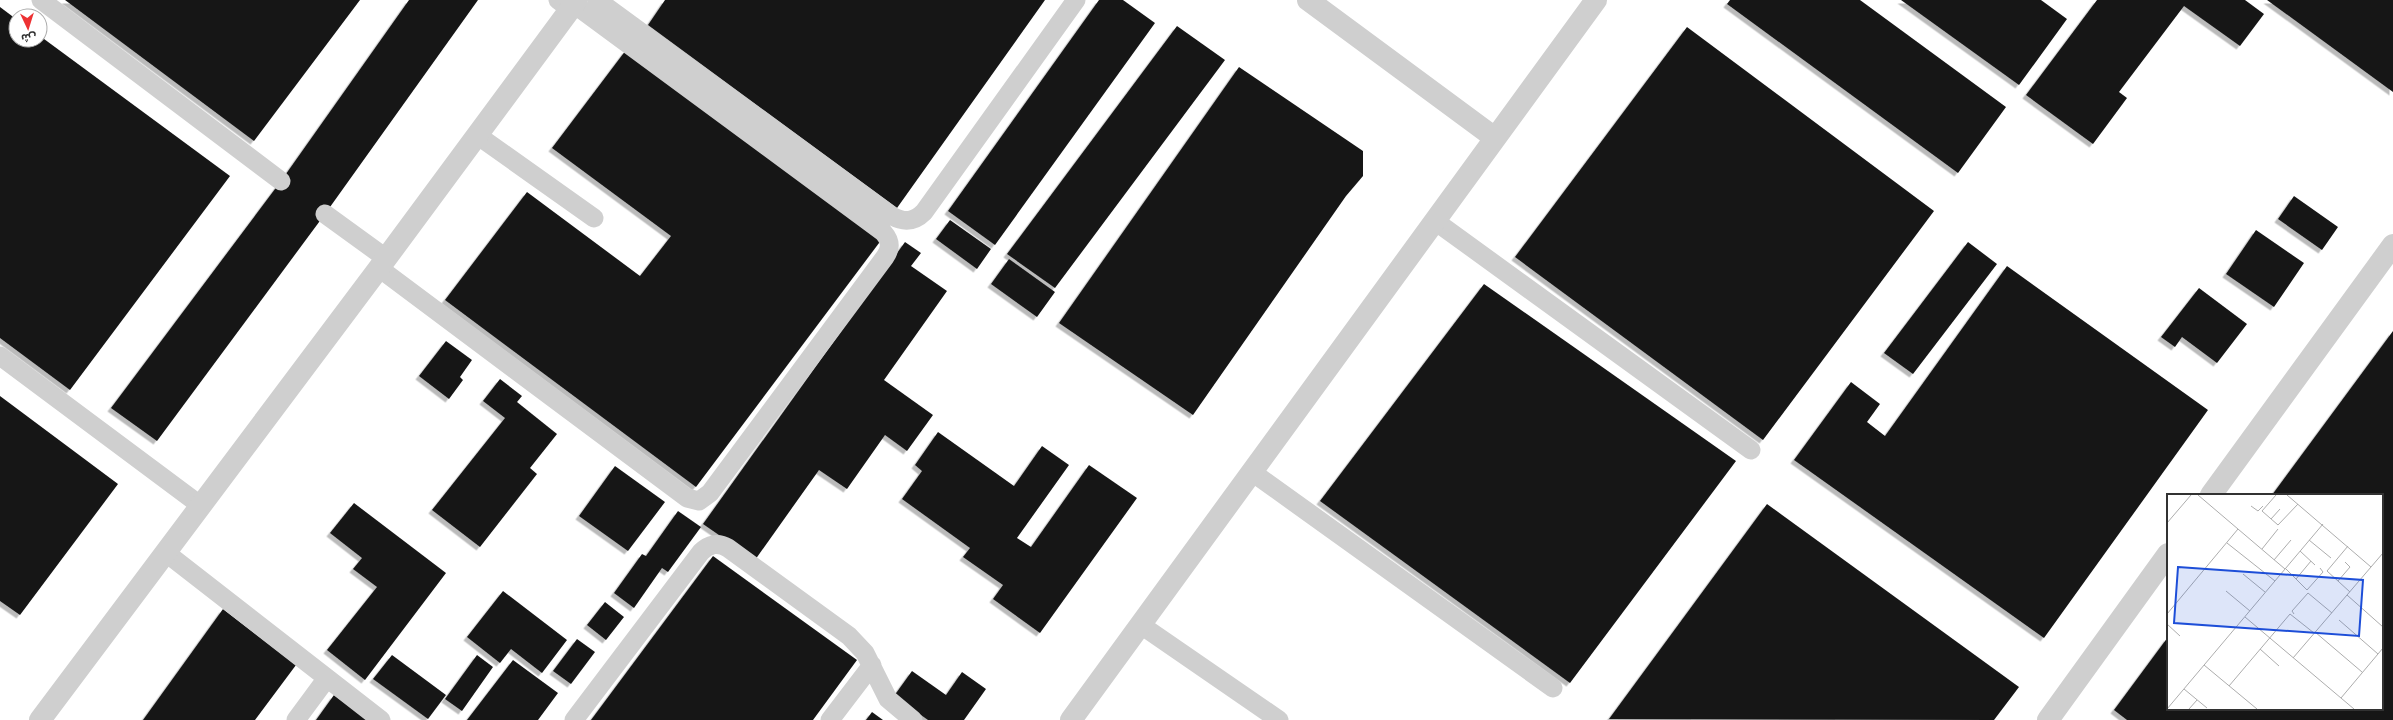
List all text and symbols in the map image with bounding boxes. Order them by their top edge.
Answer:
north arrow [8,8,48,48]
text: ش [21,30,37,44]
inset map [2167,494,2383,710]

